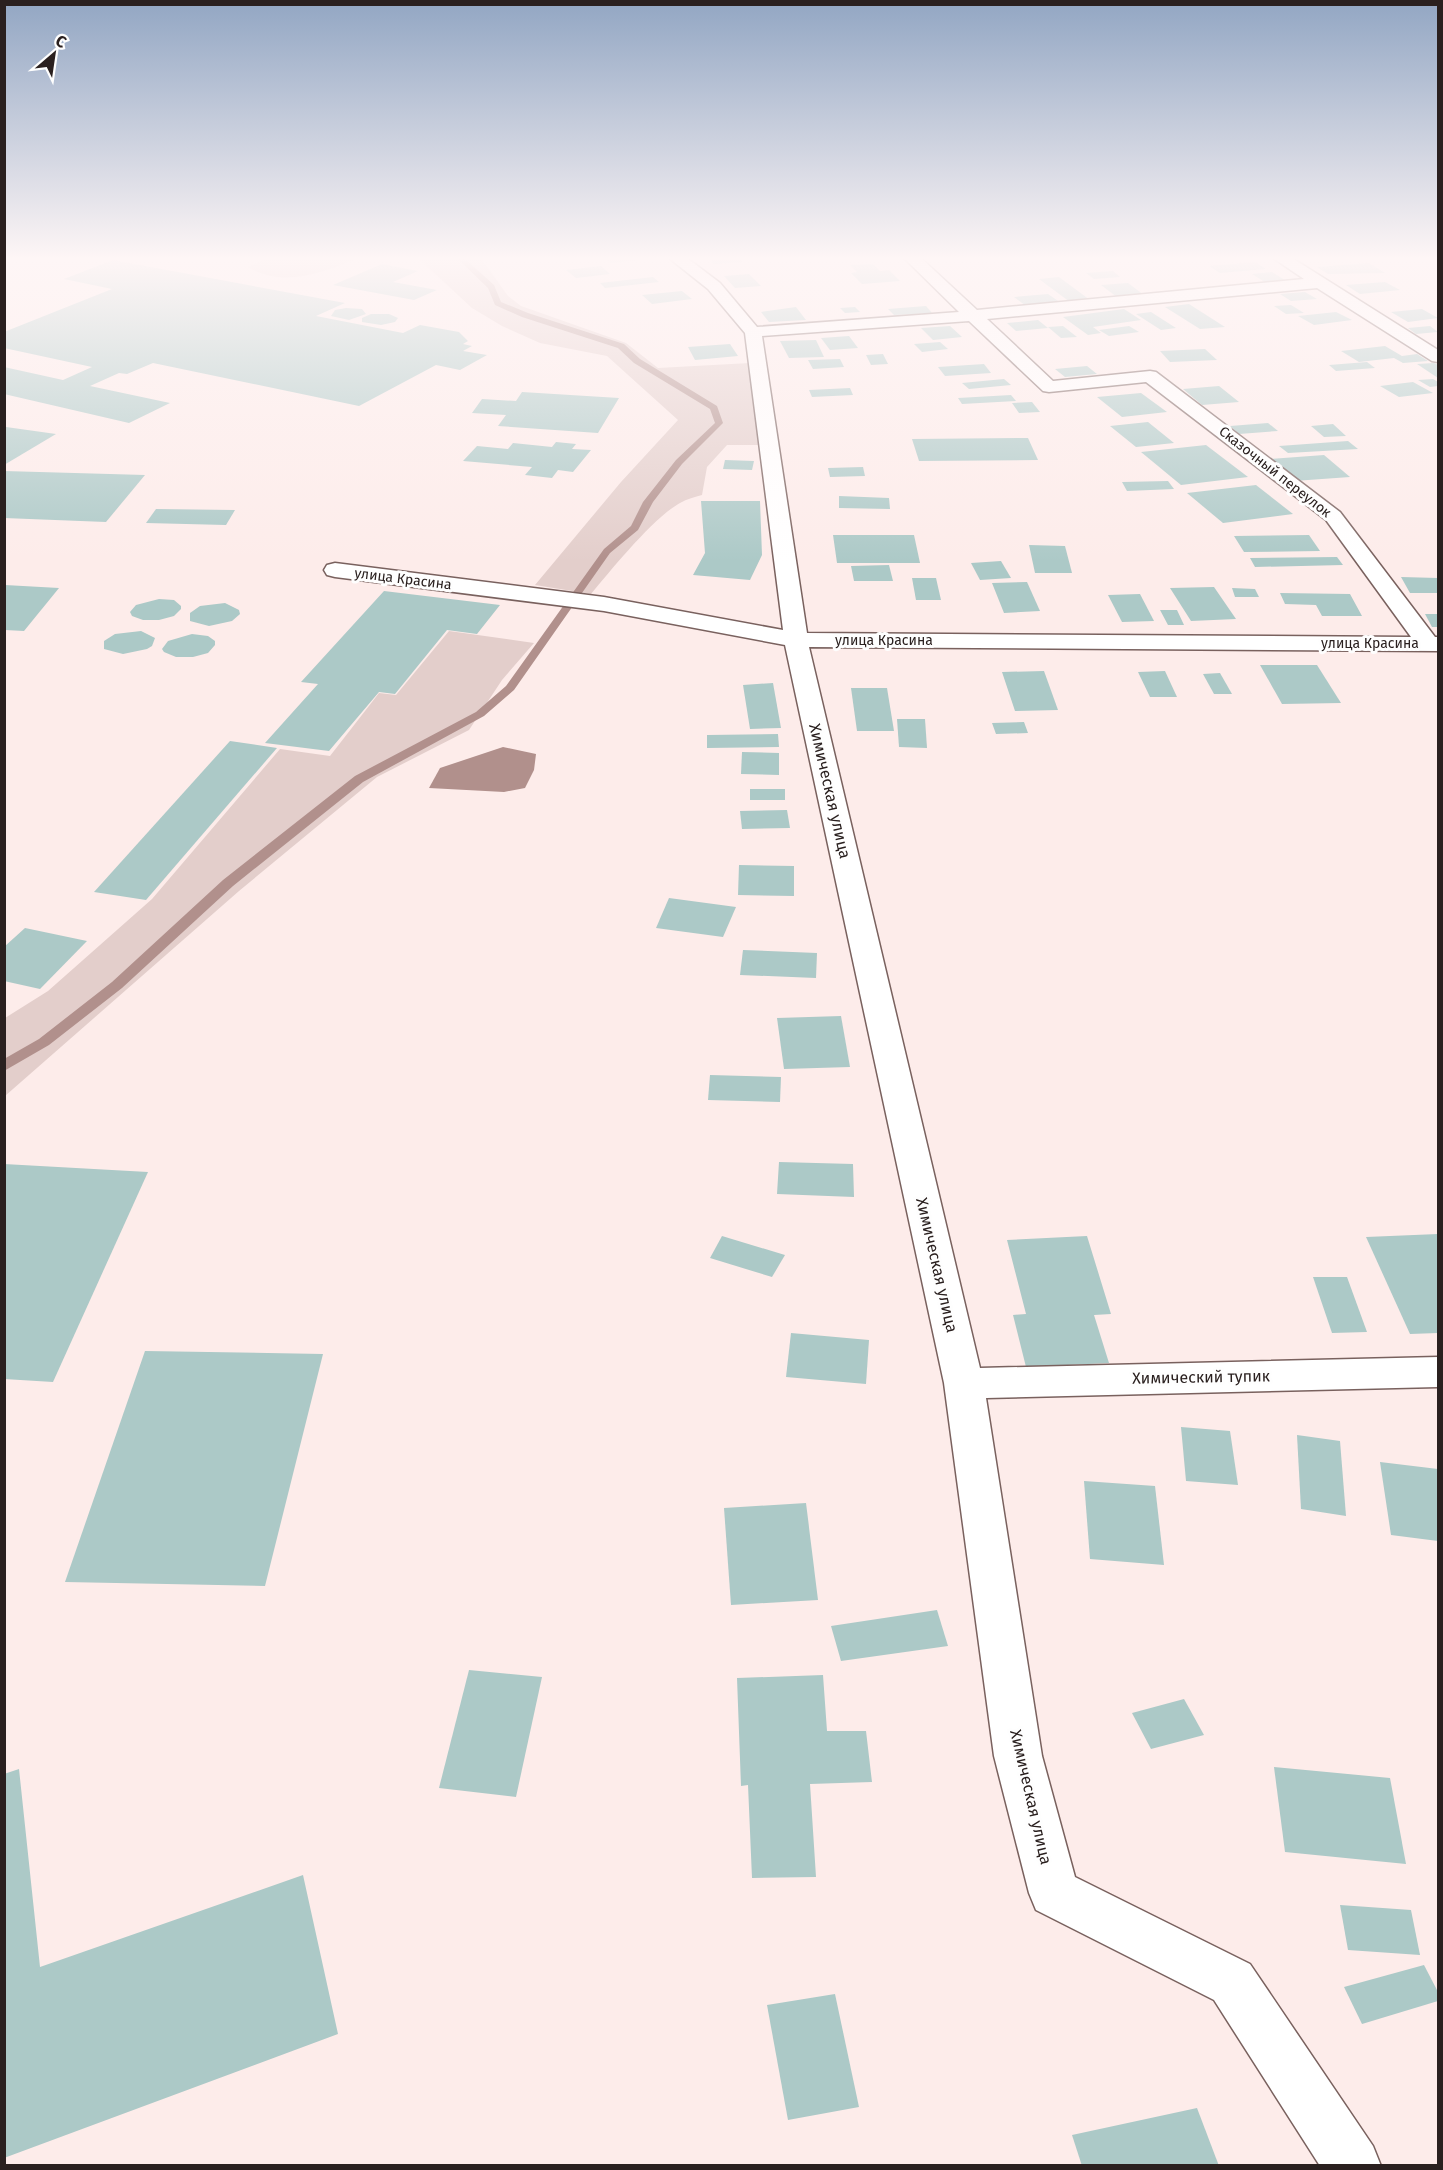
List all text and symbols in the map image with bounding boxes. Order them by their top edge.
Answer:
north arrow [24,24,84,84]
text: С [52,31,70,52]
street label: Сказочный переулок [1215,423,1335,522]
street label: улица Красина [353,565,453,593]
street label: улица Красина [835,632,933,649]
street label: улица Красина [1321,635,1419,652]
street label: Химическая улица [805,722,855,860]
street label: Химическая улица [912,1196,962,1334]
street label: Химический тупик [1132,1366,1271,1388]
street label: Химическая улица [1006,1728,1056,1866]

